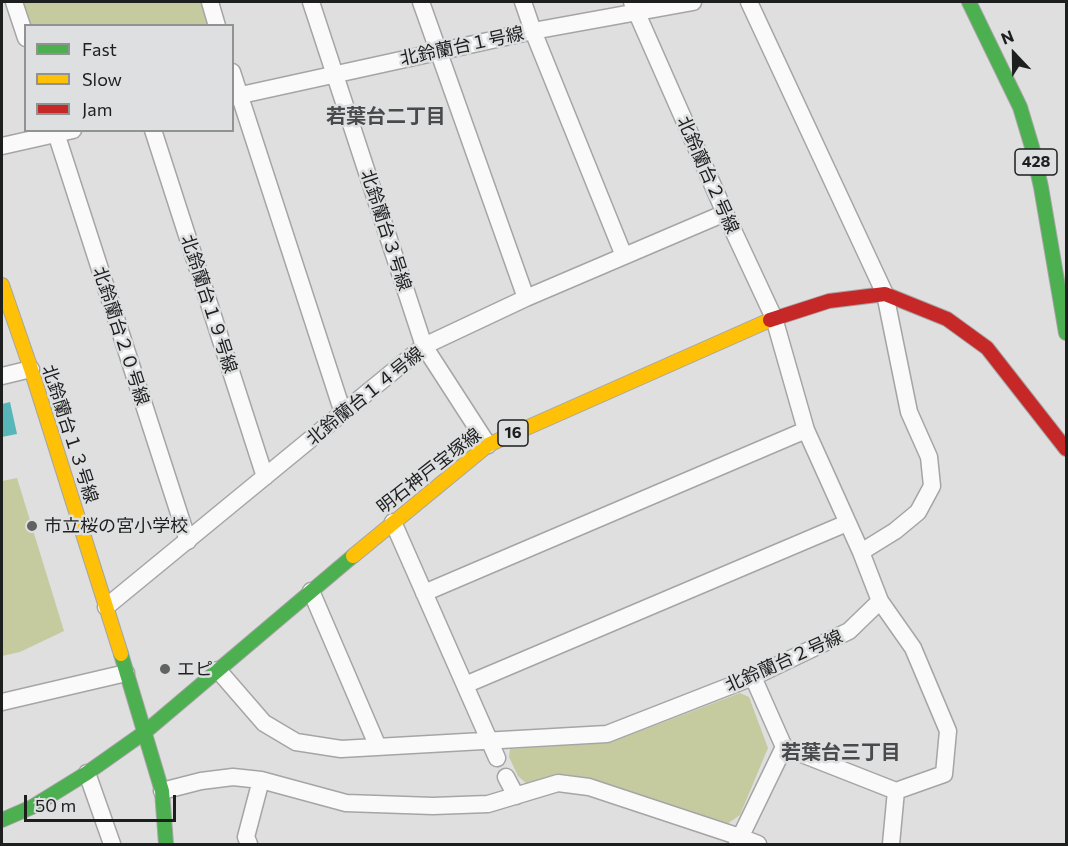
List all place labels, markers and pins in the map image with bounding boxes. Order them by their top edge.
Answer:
place label: 市立桜の宮小学校 [44,515,188,537]
marker: 市立桜の宮小学校 [25,519,39,533]
place label: エピ [177,658,213,680]
marker: エピ [158,662,172,676]

